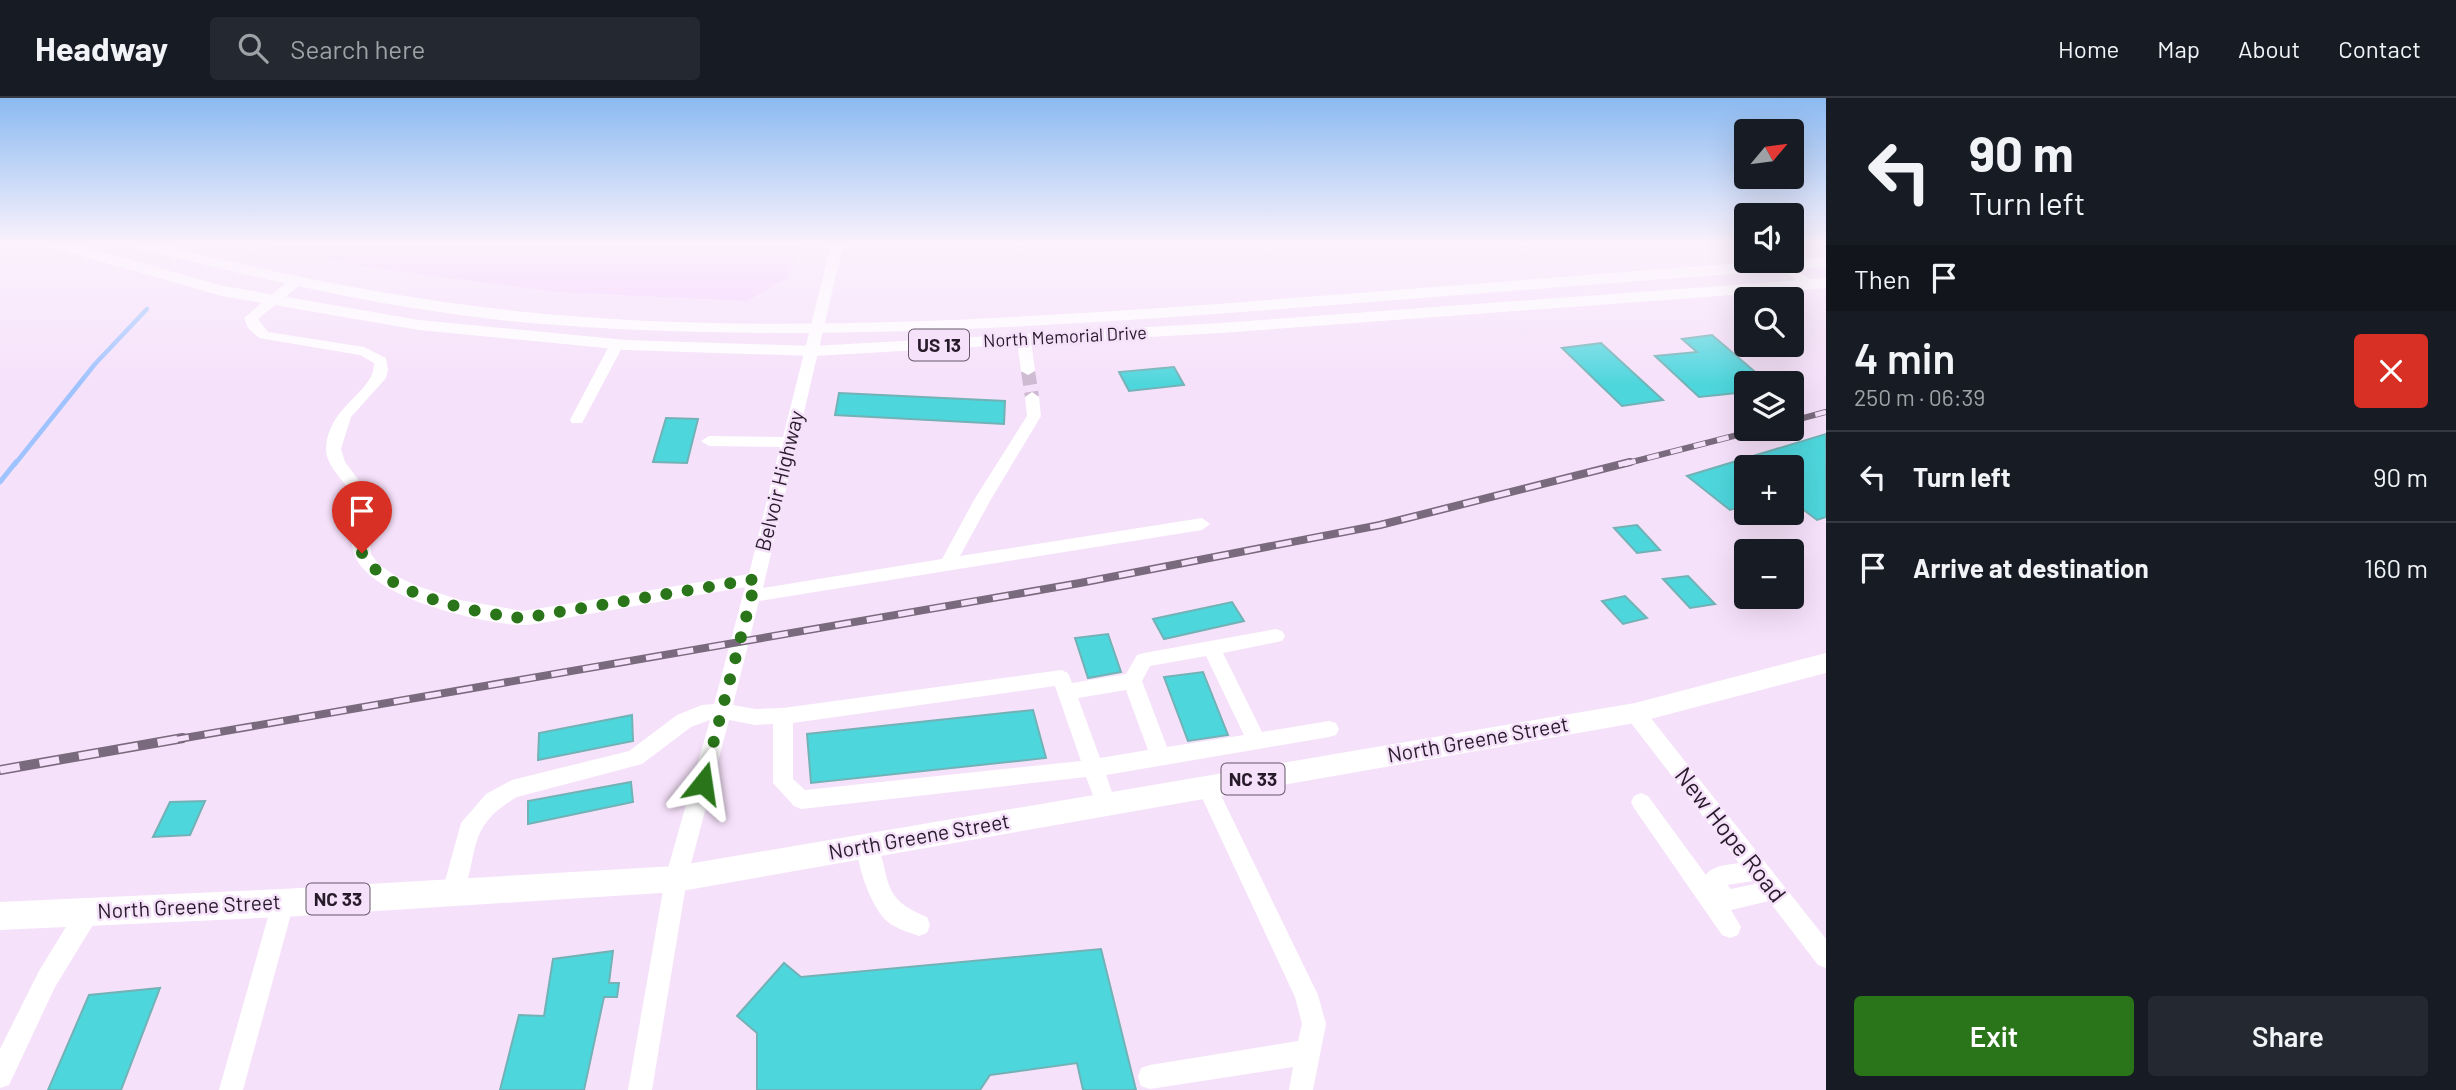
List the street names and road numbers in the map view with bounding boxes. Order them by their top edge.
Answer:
street label: North Memorial Drive [983,321,1147,351]
road number: US 13 [909,330,969,360]
street label: Belvoir Highway [749,407,808,554]
street label: North Greene Street [1385,710,1570,767]
street label: New Hope Road [1669,761,1793,907]
road number: NC 33 [1222,764,1284,794]
street label: North Greene Street [826,807,1011,864]
road number: NC 33 [306,884,370,914]
street label: North Greene Street [97,888,281,923]

